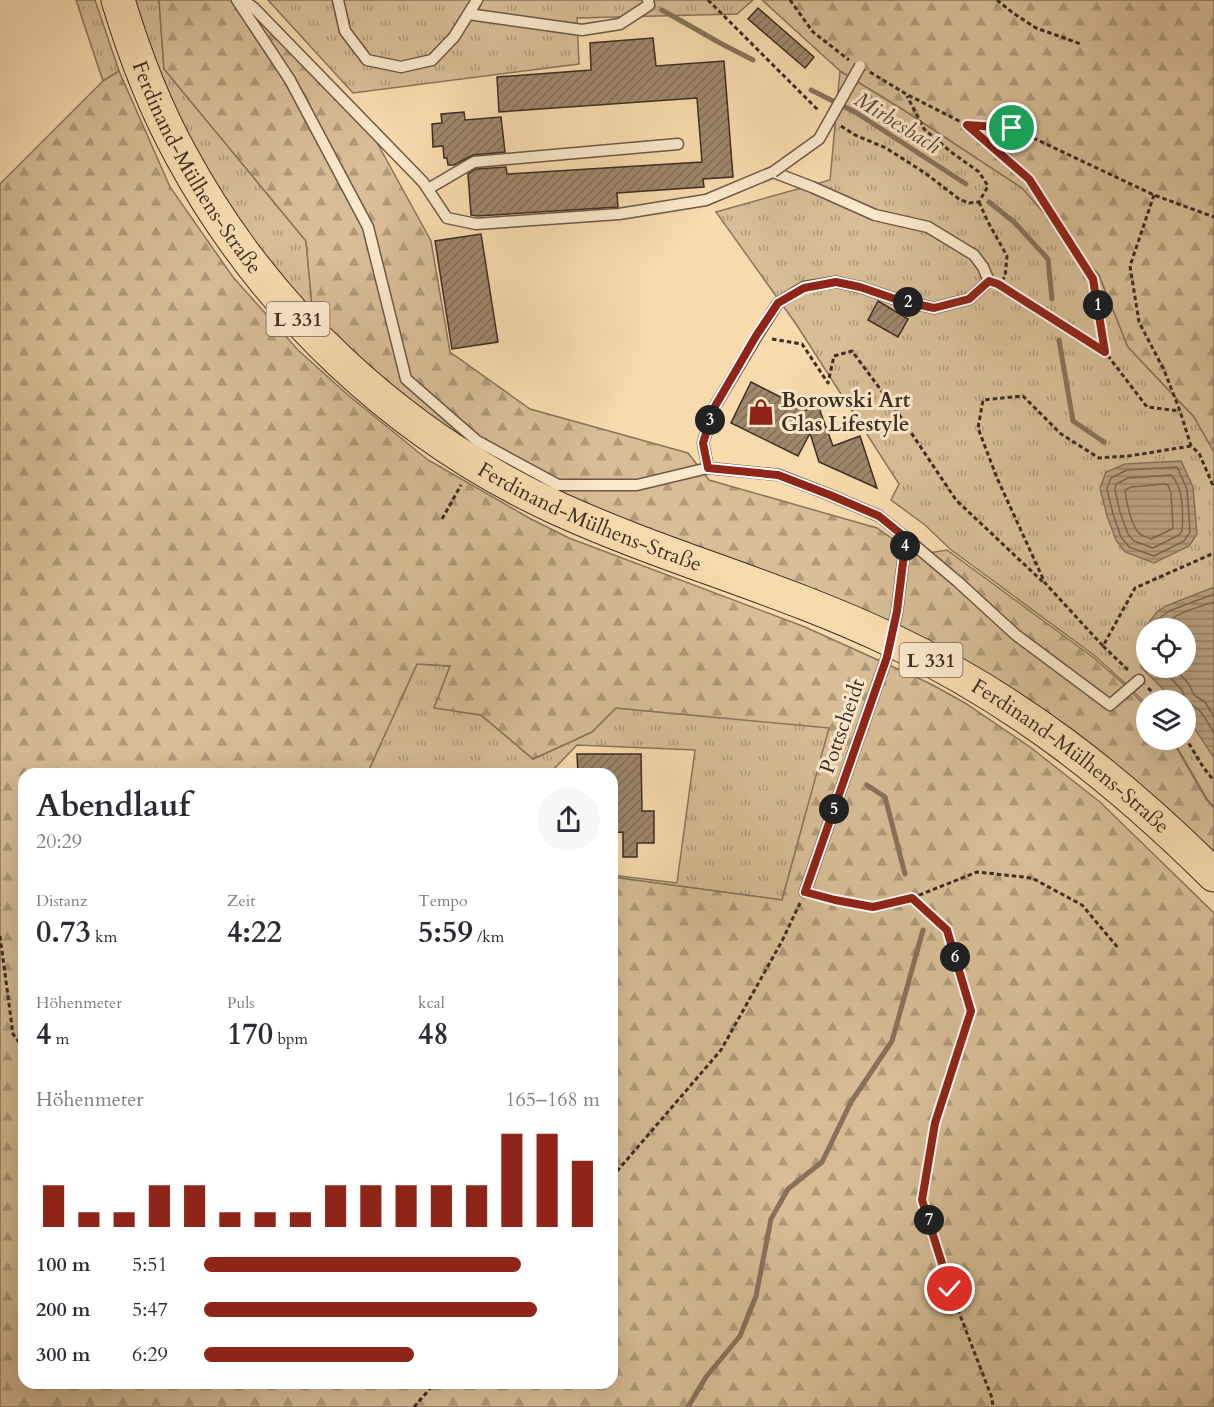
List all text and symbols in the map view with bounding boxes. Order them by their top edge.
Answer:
street label: Ferdinand-Mülhens-Straße [125,57,268,280]
water label: Mirbesbach [849,85,947,161]
pin [986,102,1037,153]
icon: arrive [995,111,1028,144]
pin: 2 [893,287,923,317]
pin: 1 [1083,290,1113,320]
text: 2 [904,291,912,313]
text: 1 [1094,294,1102,316]
road number: L 331 [266,302,330,336]
place label: Borowski Art Glas Lifestyle [781,386,911,439]
shop icon: Borowski Art Glas Lifestyle [746,397,776,427]
pin: 3 [695,405,725,435]
text: 3 [706,409,714,431]
street label: Ferdinand-Mülhens-Straße [472,455,706,579]
pin: 4 [890,531,920,561]
text: 4 [901,535,909,557]
map controls [1136,618,1196,750]
button: locate [1136,618,1196,678]
road number: L 331 [900,643,962,677]
street label: Ferdinand-Mülhens-Straße [966,672,1176,840]
street label: Pottscheidt [813,675,872,777]
button: layers [1136,690,1196,750]
text: Abendlauf [36,783,190,828]
button: share [537,788,600,851]
pin: 5 [819,794,849,824]
text: 5 [830,798,838,820]
text: 20:29 [36,828,82,855]
text: Distanz [36,890,87,912]
text: Zeit [227,890,255,912]
text: Tempo [418,890,468,912]
text: 0.73 [36,912,91,953]
text: 4:22 [227,912,282,953]
text: 5:59 [418,912,473,953]
text: km [91,926,117,948]
text: /km [473,926,504,948]
pin: 6 [940,942,970,972]
text: 6 [951,946,959,968]
text: Höhenmeter [36,992,122,1014]
text: Puls [227,992,255,1014]
text: kcal [418,992,445,1014]
text: 4 [36,1014,51,1055]
text: 170 [227,1014,273,1055]
text: 48 [418,1014,449,1055]
text: m [51,1028,69,1050]
text: bpm [273,1028,308,1050]
text: Höhenmeter [36,1086,144,1113]
text: 165–168 m [505,1086,600,1113]
pin: 7 [914,1205,944,1235]
text: 7 [925,1209,933,1231]
text: 100 m [36,1251,91,1278]
text: 5:51 [132,1251,168,1278]
pin [924,1263,975,1314]
icon: check [933,1272,966,1305]
text: 200 m [36,1296,91,1323]
text: 5:47 [132,1296,168,1323]
text: 300 m [36,1341,91,1368]
text: 6:29 [132,1341,168,1368]

